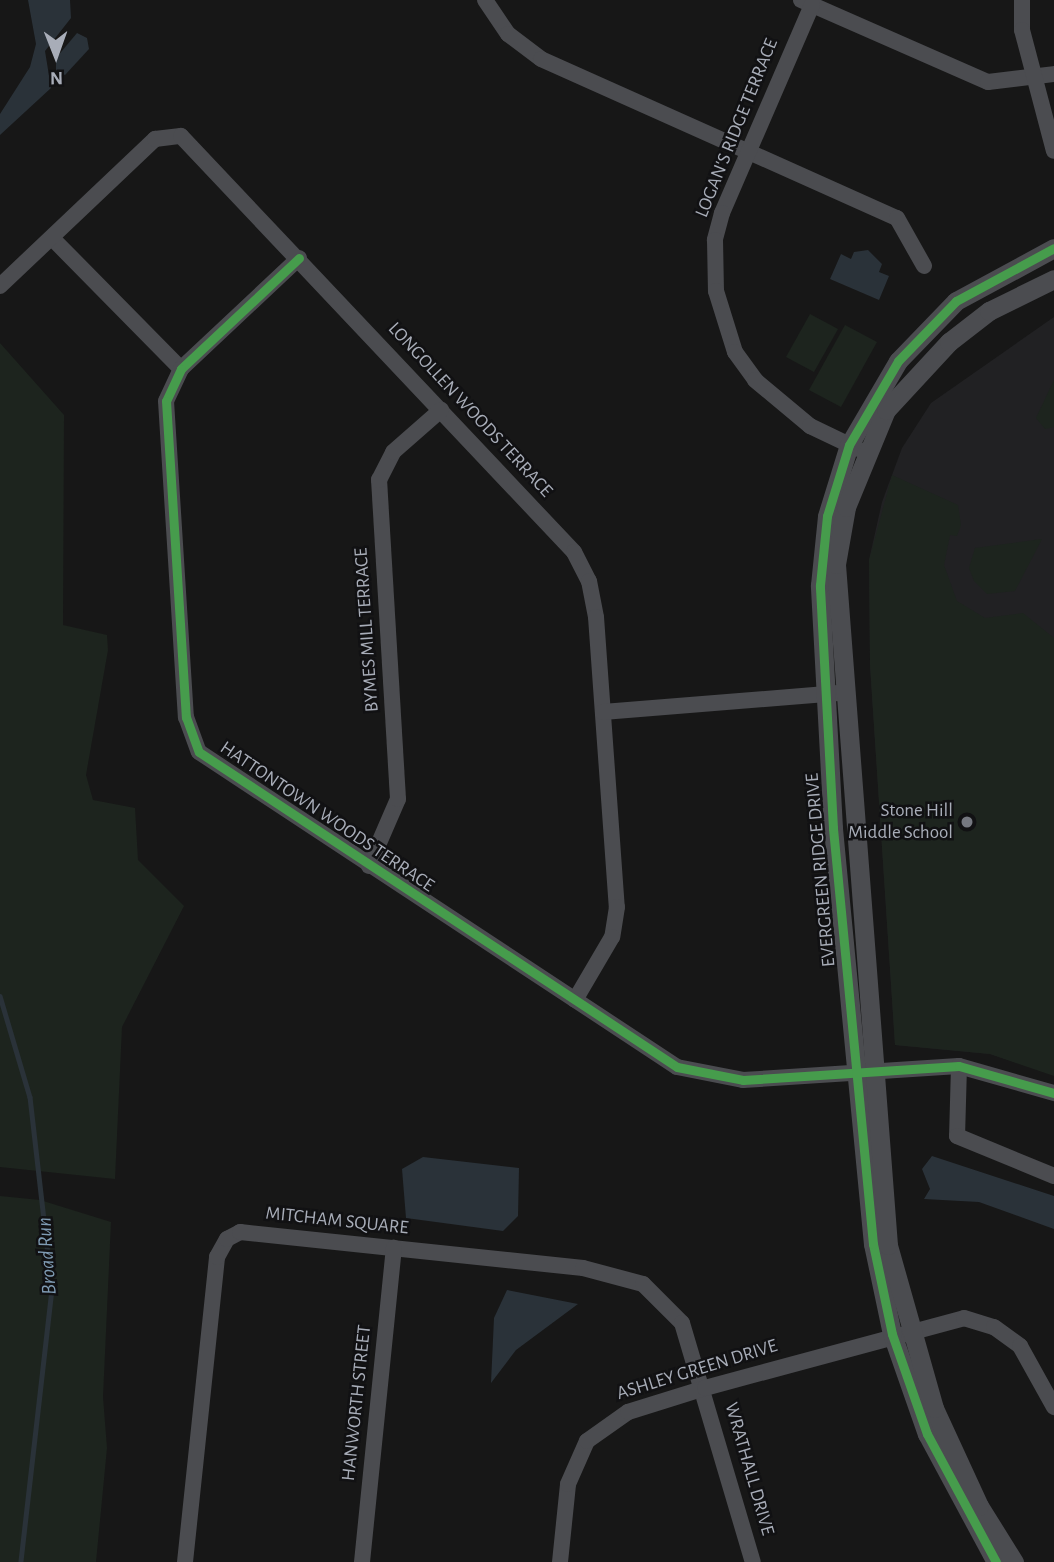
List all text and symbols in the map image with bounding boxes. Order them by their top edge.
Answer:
north arrow [21,21,91,91]
street label: LOGAN'S RIDGE TERRACE [691,35,783,221]
text: N [50,68,63,87]
street label: LONGOLLEN WOODS TERRACE [383,318,557,502]
street label: BYMES MILL TERRACE [350,547,384,713]
street label: HATTONTOWN WOODS TERRACE [216,737,438,897]
street label: EVERGREEN RIDGE DRIVE [801,772,841,968]
place label: Stone Hill Middle School [848,800,953,844]
marker: Stone Hill Middle School [959,814,975,830]
street label: MITCHAM SQUARE [264,1202,410,1240]
water label: Broad Run [32,1216,62,1296]
street label: HANWORTH STREET [337,1324,377,1482]
street label: ASHLEY GREEN DRIVE [614,1335,780,1405]
street label: WRATHALL DRIVE [719,1400,779,1538]

